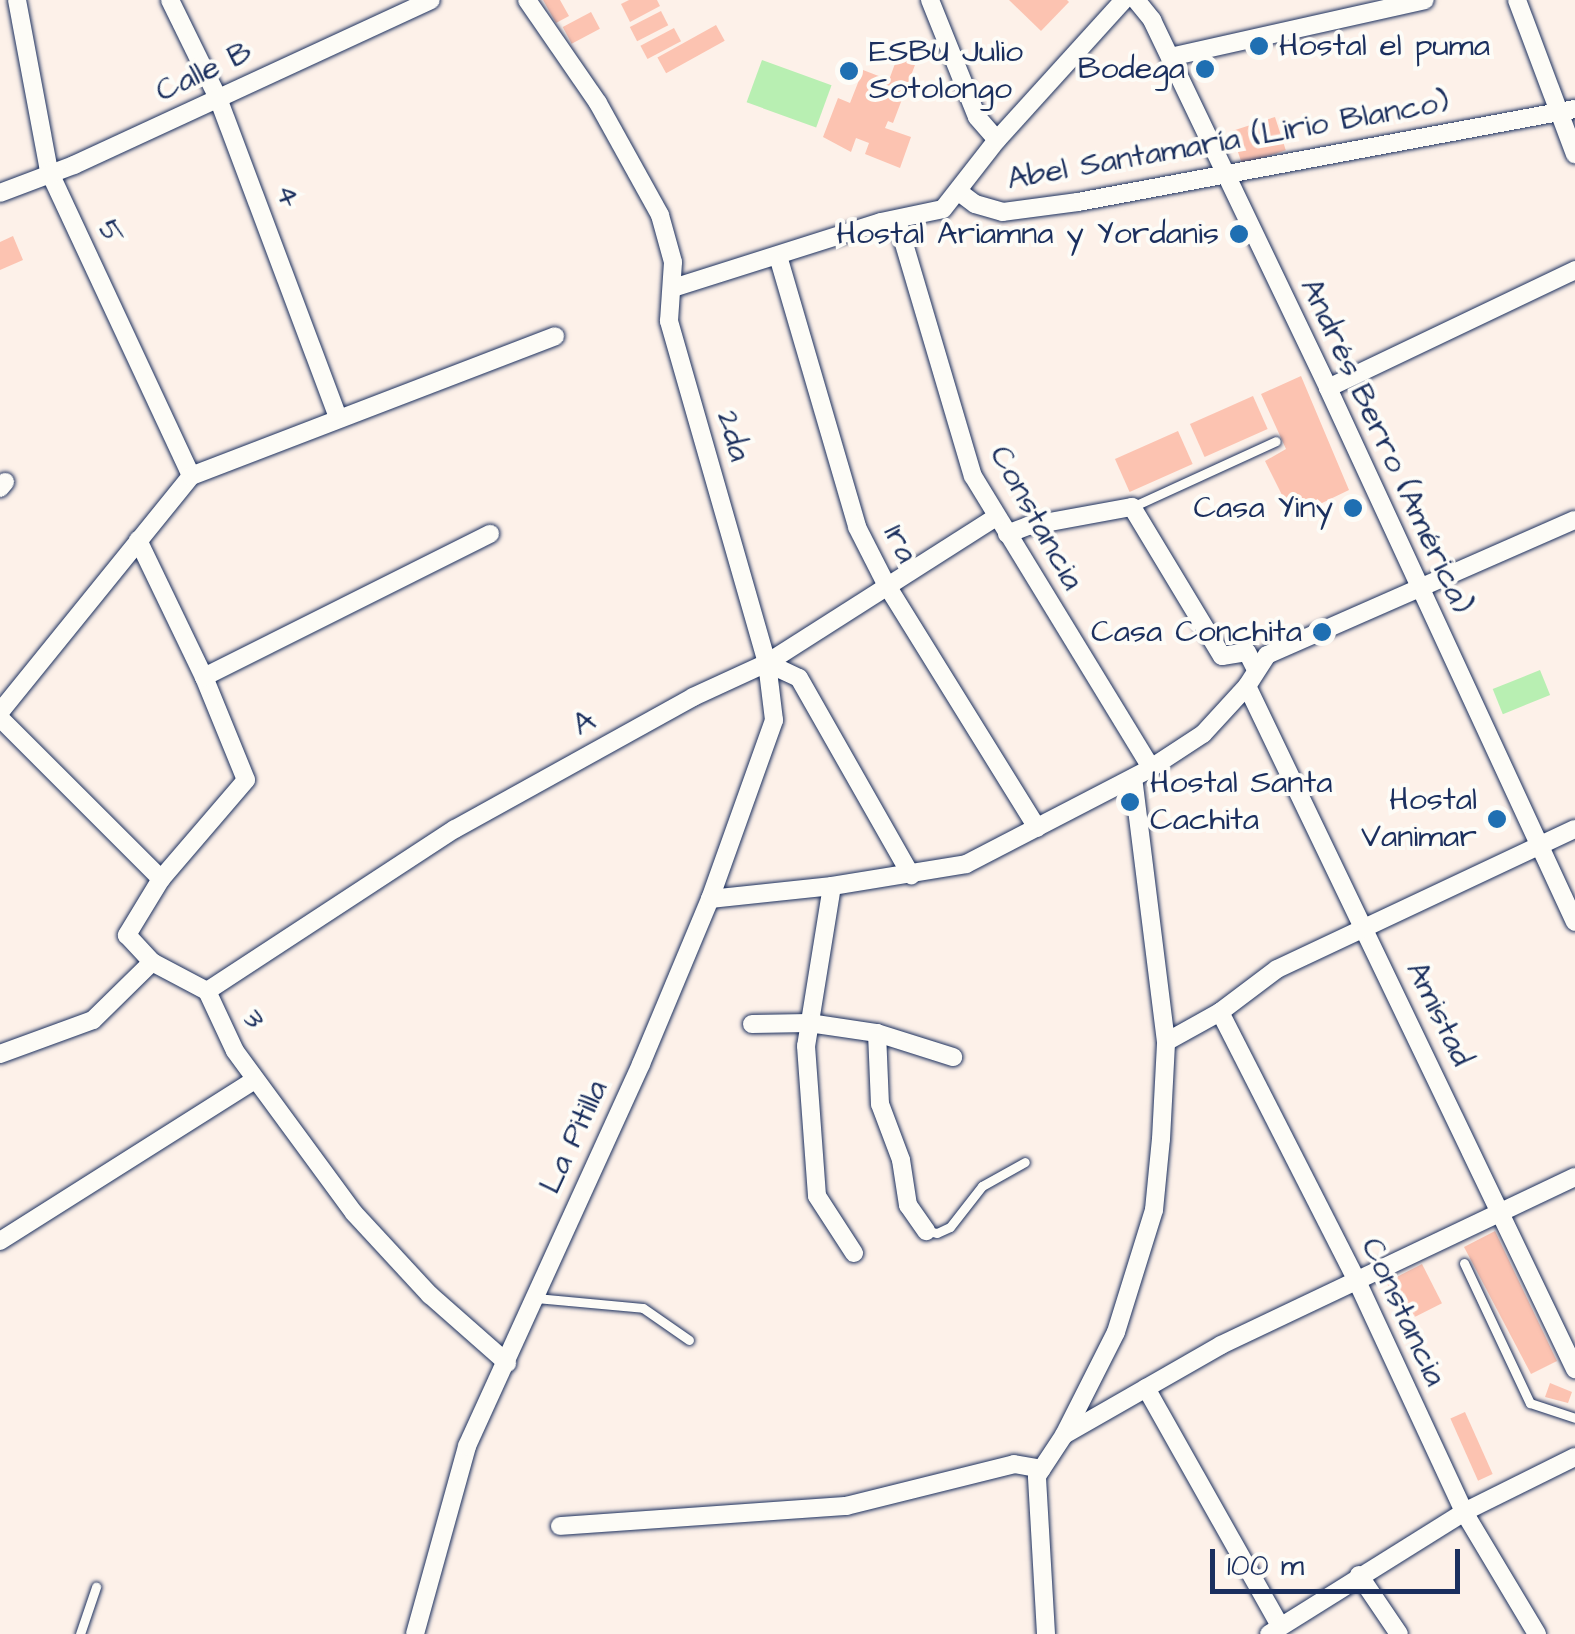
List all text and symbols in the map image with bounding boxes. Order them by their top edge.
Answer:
place label: Hostal el puma [1279,27,1490,65]
street label: Calle B [150,33,258,111]
place label: ESBU Julio Sotolongo [869,34,1023,109]
marker: Hostal el puma [1248,35,1270,57]
place label: Bodega [1078,50,1185,88]
marker: Bodega [1194,58,1216,80]
marker: ESBU Julio Sotolongo [838,60,860,82]
street label: Abel Santamaría (Lirio Blanco) [1004,83,1452,199]
street label: 4 [265,179,309,213]
street label: 5 [88,214,132,250]
place label: Hostal Ariamna y Yordanis [836,215,1219,253]
marker: Hostal Ariamna y Yordanis [1228,223,1250,245]
street label: Andrés Berro (América) [1291,272,1481,620]
street label: 2da [708,406,758,466]
street label: Constancia [981,439,1091,597]
place label: Casa Yiny [1193,489,1333,527]
marker: Casa Yiny [1342,497,1364,519]
street label: 1ra [874,518,926,570]
place label: Casa Conchita [1091,613,1302,651]
marker: Casa Conchita [1311,621,1333,643]
street label: A [566,701,602,745]
place label: Hostal Santa Cachita [1150,765,1333,840]
place label: Hostal Vanimar [1361,782,1477,857]
marker: Hostal Santa Cachita [1119,791,1141,813]
marker: Hostal Vanimar [1486,808,1508,830]
street label: Amistad [1397,955,1481,1073]
street label: 3 [232,1003,274,1035]
street label: La Pitilla [531,1074,617,1200]
street label: Constancia [1352,1232,1454,1392]
scale bar [1215,1529,1465,1591]
text: 100 m [1227,1545,1304,1587]

